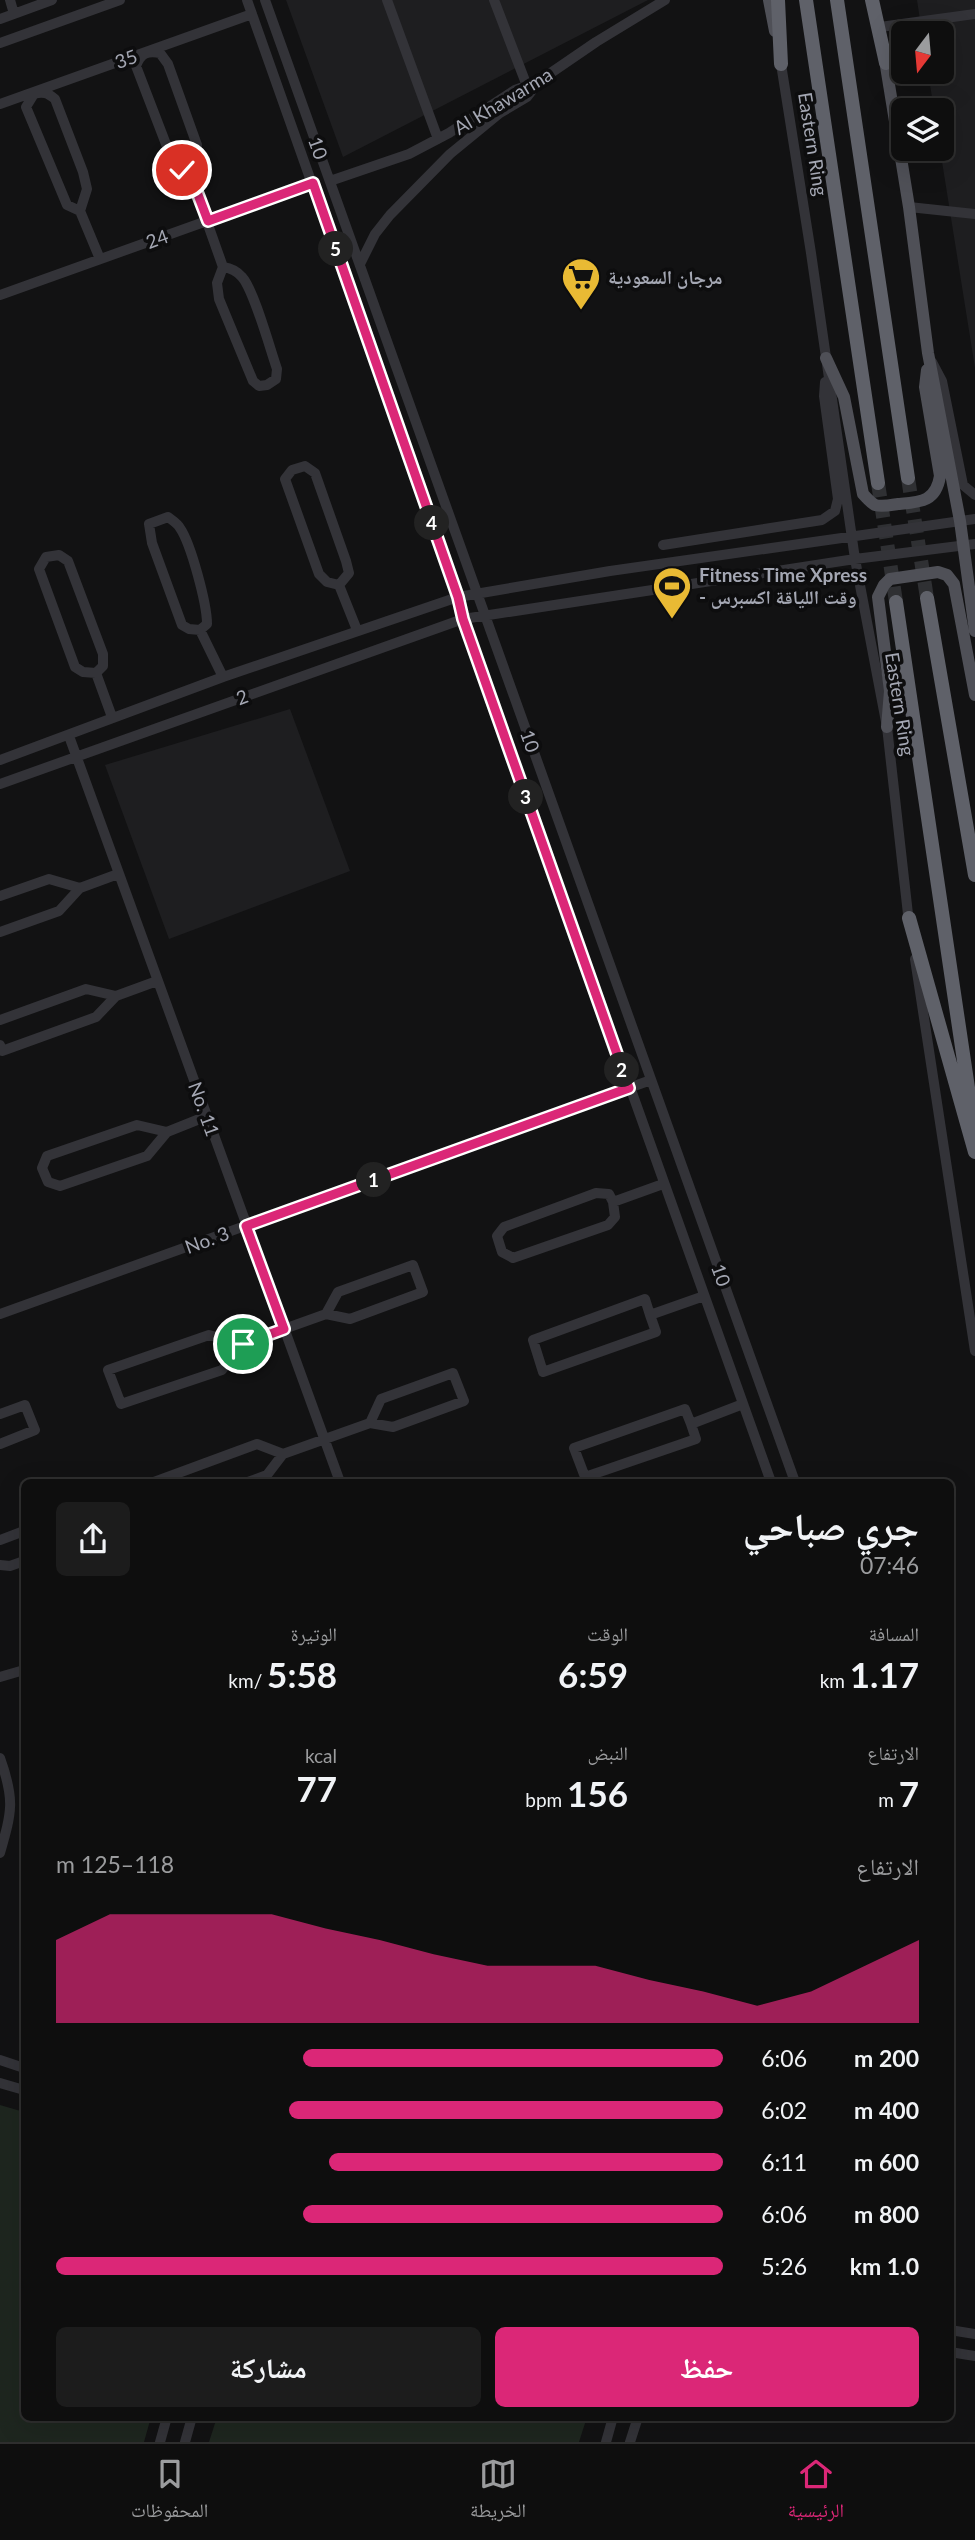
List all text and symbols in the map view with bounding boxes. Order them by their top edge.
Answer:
north arrow [891,21,954,84]
map controls [891,21,954,161]
street label: 35 [112,44,140,73]
street label: Al Khawarma [449,62,556,139]
street label: Eastern Ring [794,91,833,197]
button: layers [891,98,954,161]
street label: 10 [304,134,333,162]
pin [152,140,212,200]
icon: check [163,151,201,189]
street label: 24 [143,224,171,253]
pin: 5 [318,232,354,266]
text: 5 [330,237,341,260]
supermarket icon: مرجان السعودية [560,256,602,311]
place label: مرجان السعودية [608,265,723,289]
pin: 4 [414,505,450,540]
text: 4 [426,511,437,534]
place label: Fitness Time Xpress - وقت اللياقة اكسبرس [699,563,867,609]
sports icon: Fitness Time Xpress - وقت اللياقة اكسبرس [651,565,693,620]
street label: Eastern Ring [881,651,920,757]
street label: 2 [233,684,251,709]
street label: 10 [516,727,545,755]
pin: 3 [508,780,544,814]
text: 3 [520,785,531,808]
pin: 2 [604,1052,640,1088]
text: 2 [616,1058,627,1081]
street label: No. 11 [184,1078,225,1139]
pin: 1 [356,1162,392,1198]
text: 1 [368,1168,379,1191]
street label: No. 3 [182,1221,232,1258]
street label: 10 [707,1261,736,1289]
pin [213,1314,273,1374]
icon: arrive [224,1325,262,1363]
button: share [56,1502,130,1576]
text: جري صباحي [743,1502,919,1548]
text: 07:46 [860,1551,919,1579]
text: الوتيرة [291,1622,337,1645]
text: الوقت [587,1622,628,1645]
text: المسافة [869,1622,919,1645]
text: 5:58 [267,1653,337,1695]
text: 6:59 [558,1653,628,1695]
text: 1.17 [850,1653,919,1695]
text: /km [228,1669,267,1692]
text: km [820,1669,850,1692]
text: النبض [587,1741,628,1764]
text: الارتفاع [867,1741,919,1764]
text: kcal [305,1744,337,1767]
text: 77 [296,1767,337,1809]
text: 156 [567,1772,628,1814]
text: 7 [899,1772,919,1814]
text: bpm [525,1788,567,1811]
text: m [878,1788,899,1811]
text: 118–125 m [56,1850,174,1878]
text: الارتفاع [856,1852,919,1880]
text: 6:06 [761,2044,807,2072]
text: 200 m [854,2044,919,2072]
text: 6:02 [761,2096,807,2124]
text: 400 m [854,2096,919,2124]
text: 6:11 [761,2148,807,2176]
text: 600 m [854,2148,919,2176]
text: 6:06 [761,2200,807,2228]
text: 800 m [854,2200,919,2228]
text: 5:26 [761,2252,807,2280]
text: 1.0 km [850,2252,919,2280]
button: مشاركة [56,2327,481,2407]
button: حفظ [495,2327,919,2407]
tab: المحفوظات [131,2455,208,2529]
tab: الخريطة [470,2455,526,2529]
tab: الرئيسية [788,2455,844,2529]

